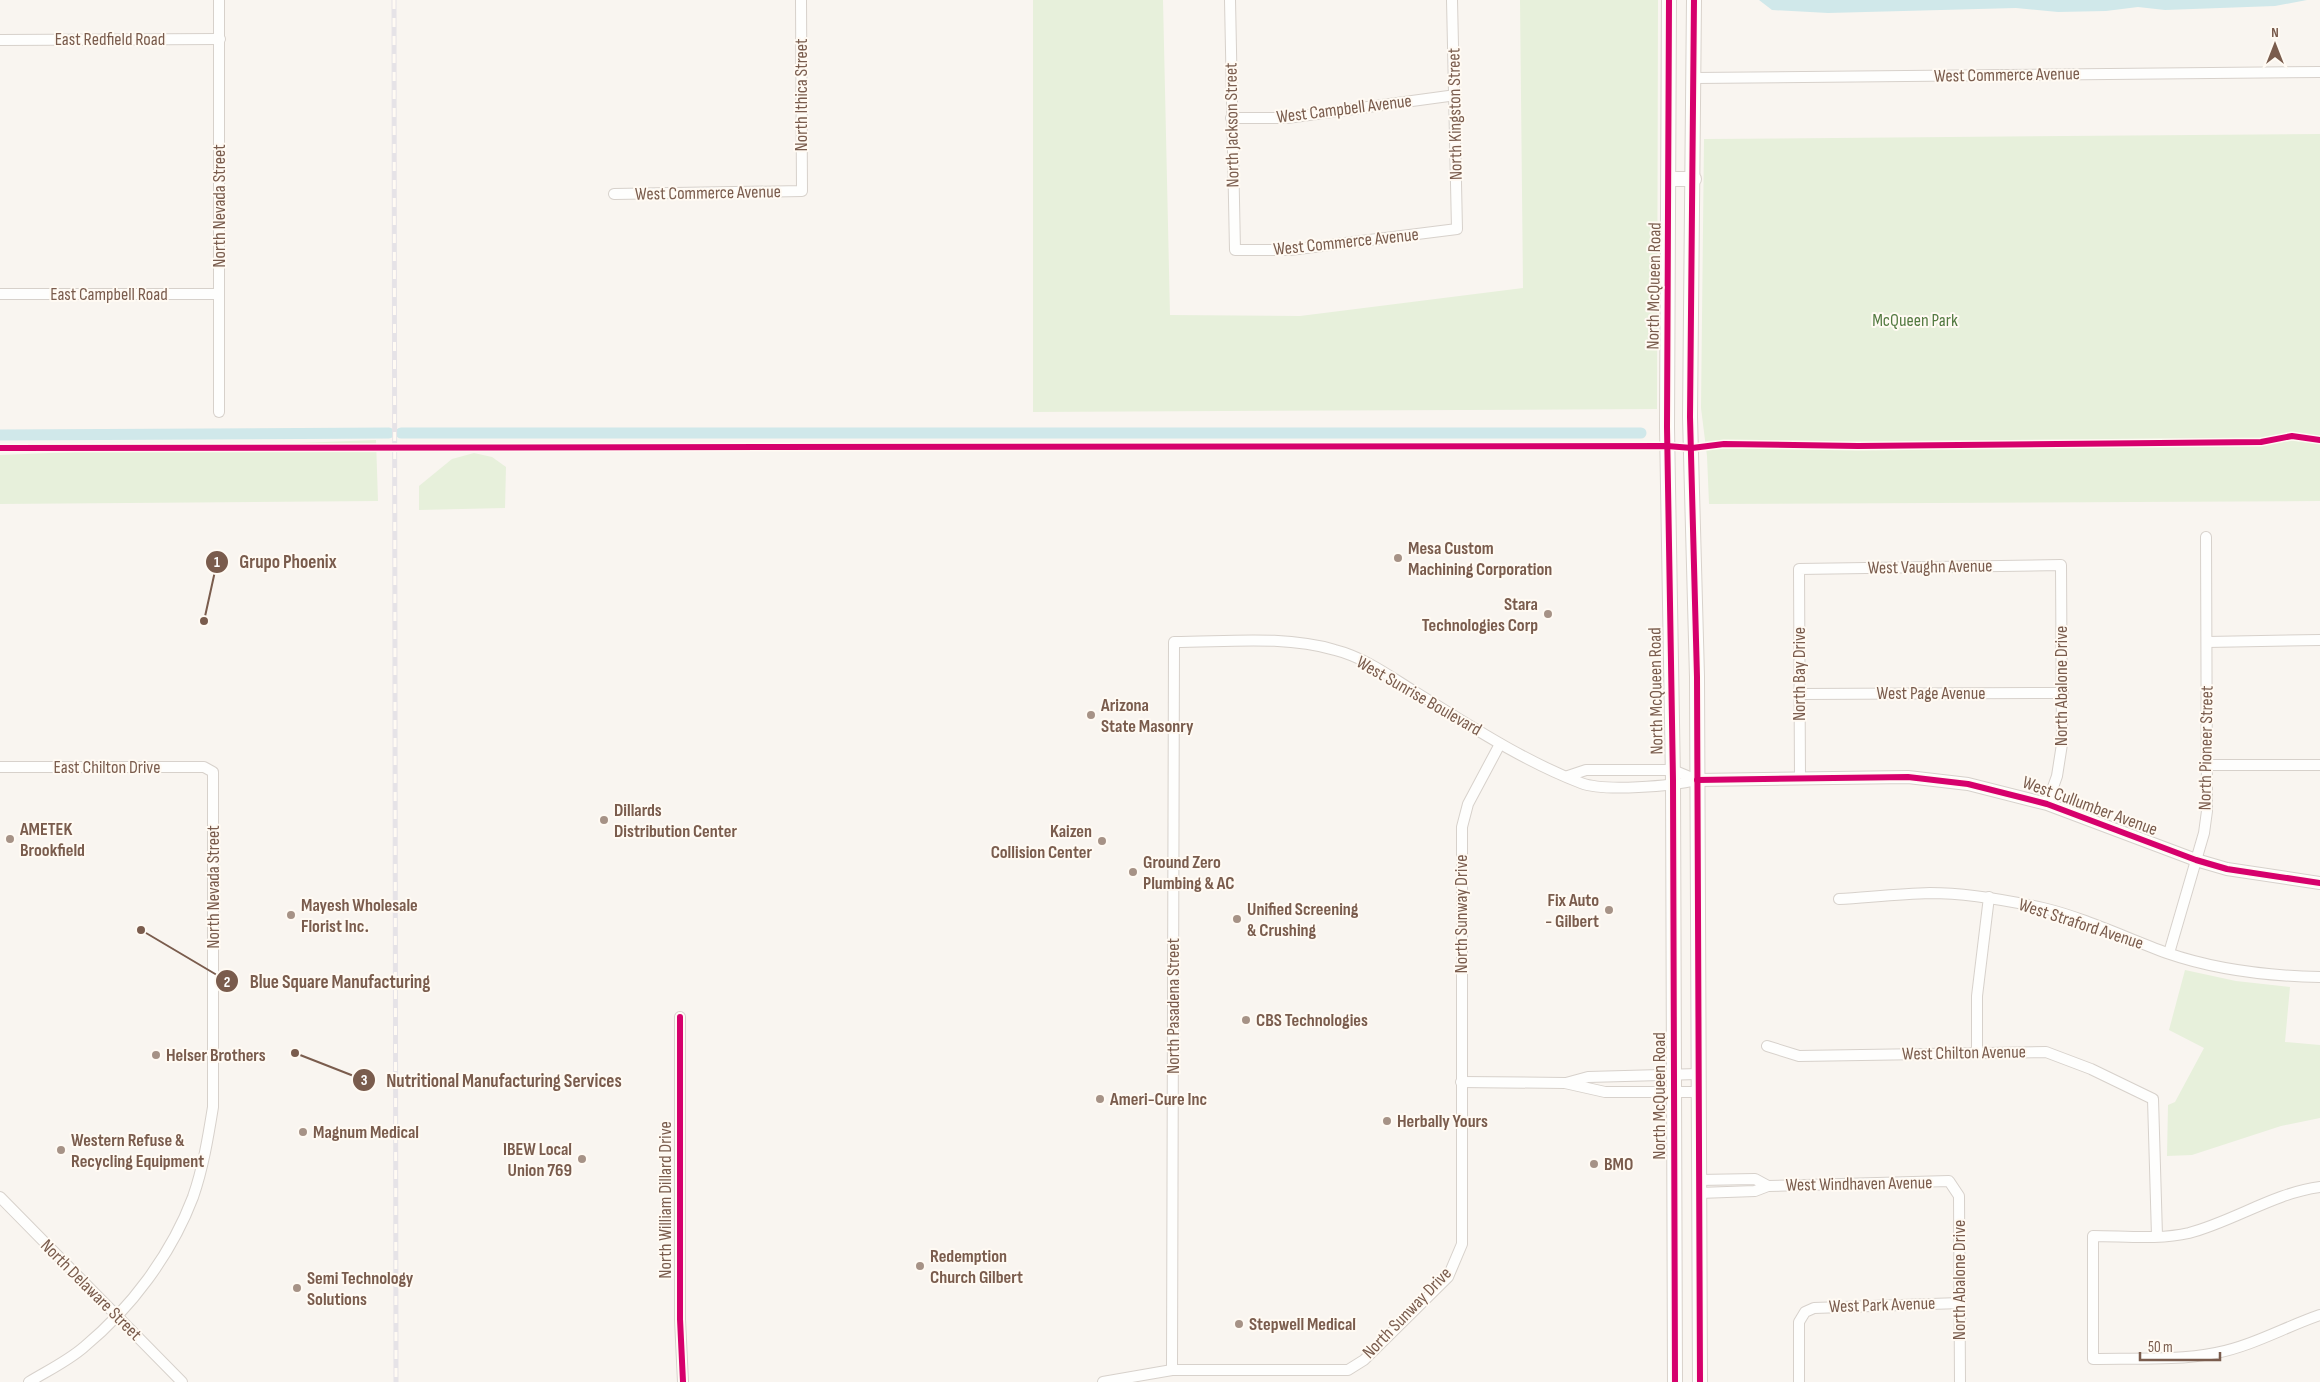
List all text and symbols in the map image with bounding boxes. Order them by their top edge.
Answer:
north arrow [2250,20,2300,70]
text: N [2271,24,2279,41]
street label: East Redfield Road [55,29,165,50]
street label: North Ithica Street [791,38,812,152]
street label: North Kingston Street [1443,47,1467,180]
street label: North Jackson Street [1220,62,1244,188]
street label: West Commerce Avenue [1934,63,2080,87]
street label: West Campbell Avenue [1275,90,1413,128]
street label: North Nevada Street [209,144,230,268]
street label: West Commerce Avenue [635,181,781,205]
street label: North McQueen Road [1642,222,1666,350]
street label: West Commerce Avenue [1272,224,1420,260]
street label: East Campbell Road [50,284,168,305]
park label: McQueen Park [1872,310,1958,331]
place label: Mesa Custom Machining Corporation [1408,538,1552,580]
callout: Grupo Phoenix [204,545,346,579]
text: Grupo Phoenix [239,551,337,574]
marker: Mesa Custom Machining Corporation [1392,552,1404,564]
text: 1 [214,553,220,572]
street label: West Vaughn Avenue [1867,555,1993,579]
place label: Stara Technologies Corp [1422,594,1538,636]
marker: Stara Technologies Corp [1542,608,1554,620]
street label: North Abalone Drive [2051,626,2072,746]
street label: North McQueen Road [1644,627,1668,755]
street label: North Bay Drive [1789,627,1810,721]
street label: West Sunrise Boulevard [1353,652,1485,740]
street label: West Page Avenue [1877,683,1985,704]
street label: North Pioneer Street [2194,685,2218,811]
place label: Arizona State Masonry [1100,695,1194,737]
marker: Arizona State Masonry [1085,709,1097,721]
street label: East Chilton Drive [54,757,160,778]
street label: West Cullumber Avenue [2020,772,2160,840]
place label: Dillards Distribution Center [614,800,737,842]
marker: Dillards Distribution Center [598,814,610,826]
place label: AMETEK Brookfield [19,819,85,861]
place label: Kaizen Collision Center [991,821,1092,863]
street label: North Nevada Street [203,825,224,949]
marker: AMETEK Brookfield [4,833,16,845]
marker: Kaizen Collision Center [1096,835,1108,847]
place label: Ground Zero Plumbing & AC [1143,852,1234,894]
street label: North Sunway Drive [1451,855,1472,973]
marker: Ground Zero Plumbing & AC [1127,866,1139,878]
place label: Fix Auto - Gilbert [1545,890,1599,932]
street label: West Straford Avenue [2016,894,2146,954]
place label: Mayesh Wholesale Florist Inc. [301,895,418,937]
place label: Unified Screening & Crushing [1247,899,1359,941]
marker: Fix Auto - Gilbert [1603,904,1615,916]
marker: Mayesh Wholesale Florist Inc. [285,909,297,921]
marker: Unified Screening & Crushing [1231,913,1243,925]
street label: North Pasadena Street [1163,938,1184,1074]
callout: Blue Square Manufacturing [214,964,440,998]
text: Blue Square Manufacturing [250,971,430,994]
text: 2 [224,973,230,992]
place label: CBS Technologies [1256,1010,1368,1031]
marker: CBS Technologies [1240,1014,1252,1026]
street label: North McQueen Road [1649,1032,1670,1160]
street label: West Chilton Avenue [1902,1041,2026,1065]
place label: Helser Brothers [166,1045,266,1066]
marker: Helser Brothers [150,1049,162,1061]
callout: Nutritional Manufacturing Services [351,1063,632,1097]
text: Nutritional Manufacturing Services [386,1070,622,1093]
text: 3 [361,1071,368,1090]
place label: Ameri-Cure Inc [1109,1089,1207,1110]
marker: Ameri-Cure Inc [1094,1093,1106,1105]
place label: Herbally Yours [1397,1111,1488,1132]
marker: Herbally Yours [1381,1115,1393,1127]
street label: North William Dillard Drive [655,1121,676,1279]
place label: Magnum Medical [313,1122,419,1143]
marker: Magnum Medical [297,1126,309,1138]
place label: Western Refuse & Recycling Equipment [71,1130,204,1172]
place label: IBEW Local Union 769 [503,1139,572,1181]
marker: Western Refuse & Recycling Equipment [55,1144,67,1156]
marker: IBEW Local Union 769 [576,1153,588,1165]
place label: BMO [1604,1154,1633,1175]
marker: BMO [1588,1158,1600,1170]
street label: West Windhaven Avenue [1785,1172,1933,1196]
street label: North Abalone Drive [1949,1220,1970,1340]
street label: North Delaware Street [36,1235,146,1345]
place label: Redemption Church Gilbert [930,1246,1023,1288]
marker: Redemption Church Gilbert [914,1260,926,1272]
street label: North Sunway Drive [1358,1263,1456,1363]
place label: Semi Technology Solutions [307,1268,414,1310]
marker: Semi Technology Solutions [291,1282,303,1294]
street label: West Park Avenue [1828,1293,1936,1317]
place label: Stepwell Medical [1249,1314,1356,1335]
marker: Stepwell Medical [1233,1318,1245,1330]
scale bar [2140,1330,2220,1362]
text: 50 m [2148,1338,2173,1357]

